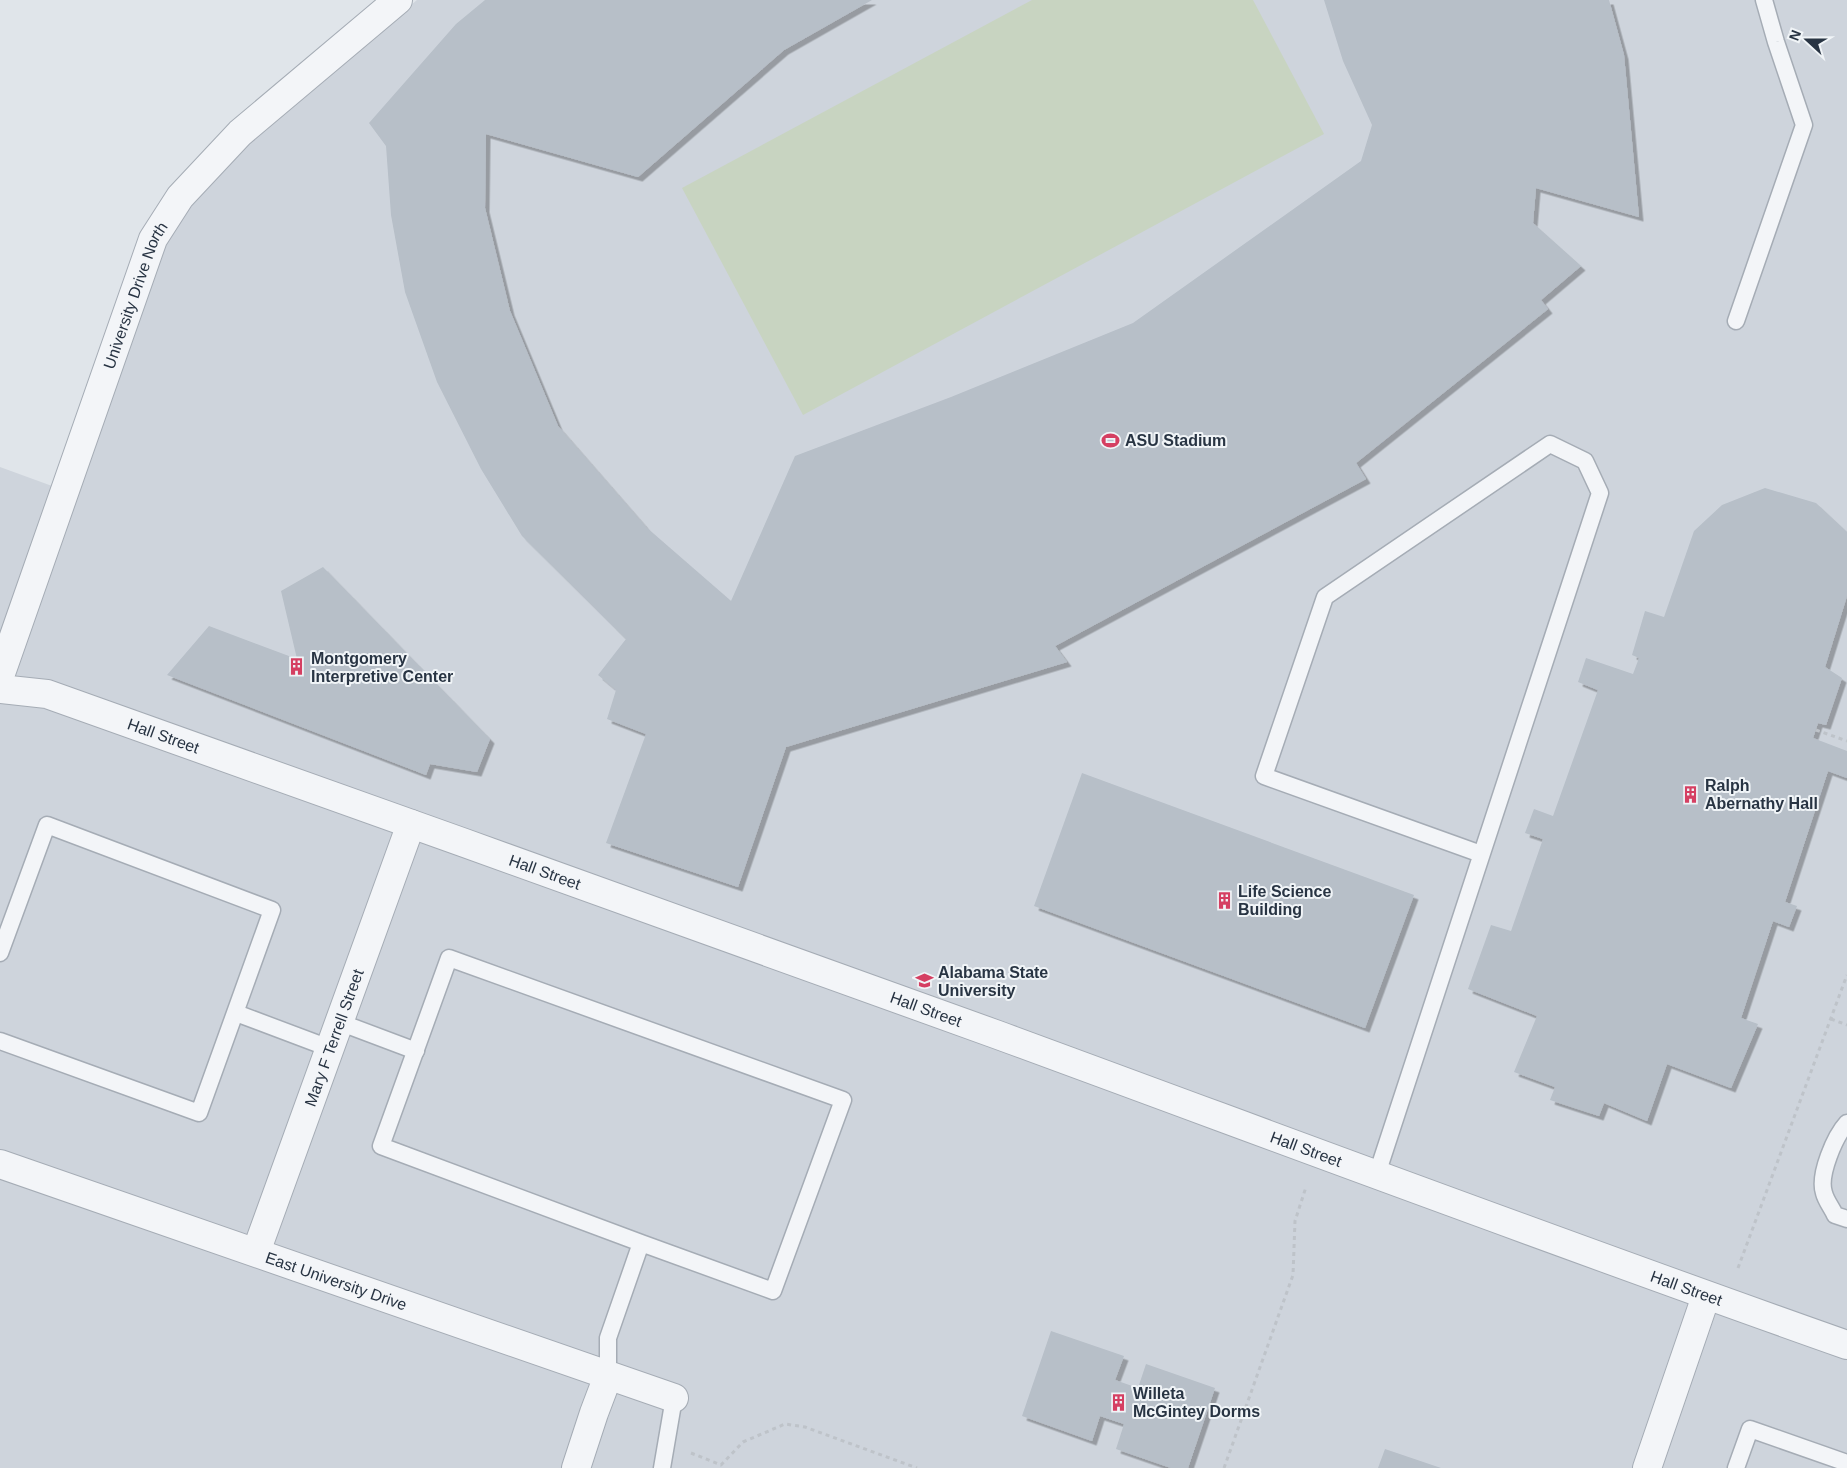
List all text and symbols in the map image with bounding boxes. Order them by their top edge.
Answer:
north arrow [1782,15,1832,65]
text: N [1786,28,1804,43]
street label: University Drive North [100,219,170,371]
sports icon: ASU Stadium [1101,430,1121,450]
place label: ASU Stadium [1125,432,1226,449]
place label: Montgomery Interpretive Center [311,650,453,685]
building icon: Montgomery Interpretive Center [287,657,307,677]
street label: Hall Street [125,715,202,756]
place label: Ralph Abernathy Hall [1705,777,1818,812]
building icon: Ralph Abernathy Hall [1681,784,1701,804]
street label: Hall Street [507,851,584,892]
place label: Life Science Building [1238,883,1331,918]
building icon: Life Science Building [1214,890,1234,910]
place label: Alabama State University [938,964,1048,999]
street label: Mary F Terrell Street [301,966,366,1109]
school or university icon: Alabama State University [914,971,934,991]
street label: Hall Street [888,988,965,1030]
street label: Hall Street [1268,1128,1345,1170]
street label: East University Drive [263,1248,409,1313]
street label: Hall Street [1648,1267,1725,1309]
place label: Willeta McGintey Dorms [1133,1385,1260,1420]
building icon: Willeta McGintey Dorms [1109,1392,1129,1412]

